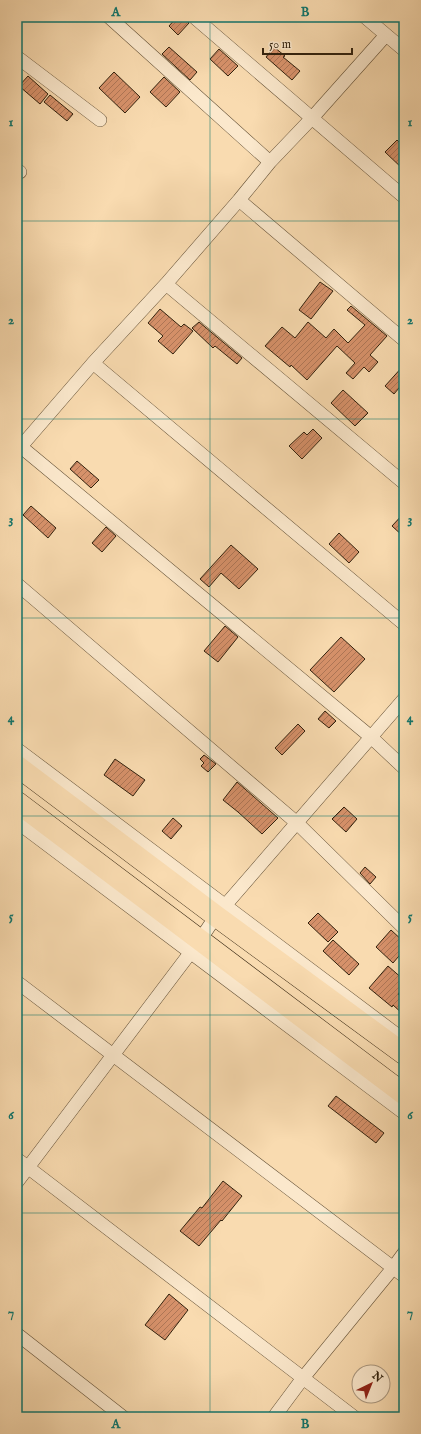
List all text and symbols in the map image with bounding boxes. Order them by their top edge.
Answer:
text: A [111,4,122,21]
text: B [301,4,310,21]
scale bar [263,30,352,56]
text: 50 m [269,37,291,52]
text: 1 [9,114,14,131]
text: 1 [408,114,413,131]
text: 2 [8,312,14,329]
text: 2 [407,312,413,329]
text: 3 [9,511,14,528]
text: 3 [408,511,413,528]
text: 4 [8,710,15,727]
text: 4 [407,710,414,727]
text: 5 [9,908,14,925]
text: 5 [408,908,413,925]
text: 6 [8,1107,14,1124]
text: 6 [407,1107,413,1124]
text: 7 [8,1305,14,1322]
text: 7 [407,1305,413,1322]
north arrow [351,1364,391,1404]
text: N [368,1368,386,1386]
text: A [111,1416,122,1433]
text: B [301,1416,310,1433]

